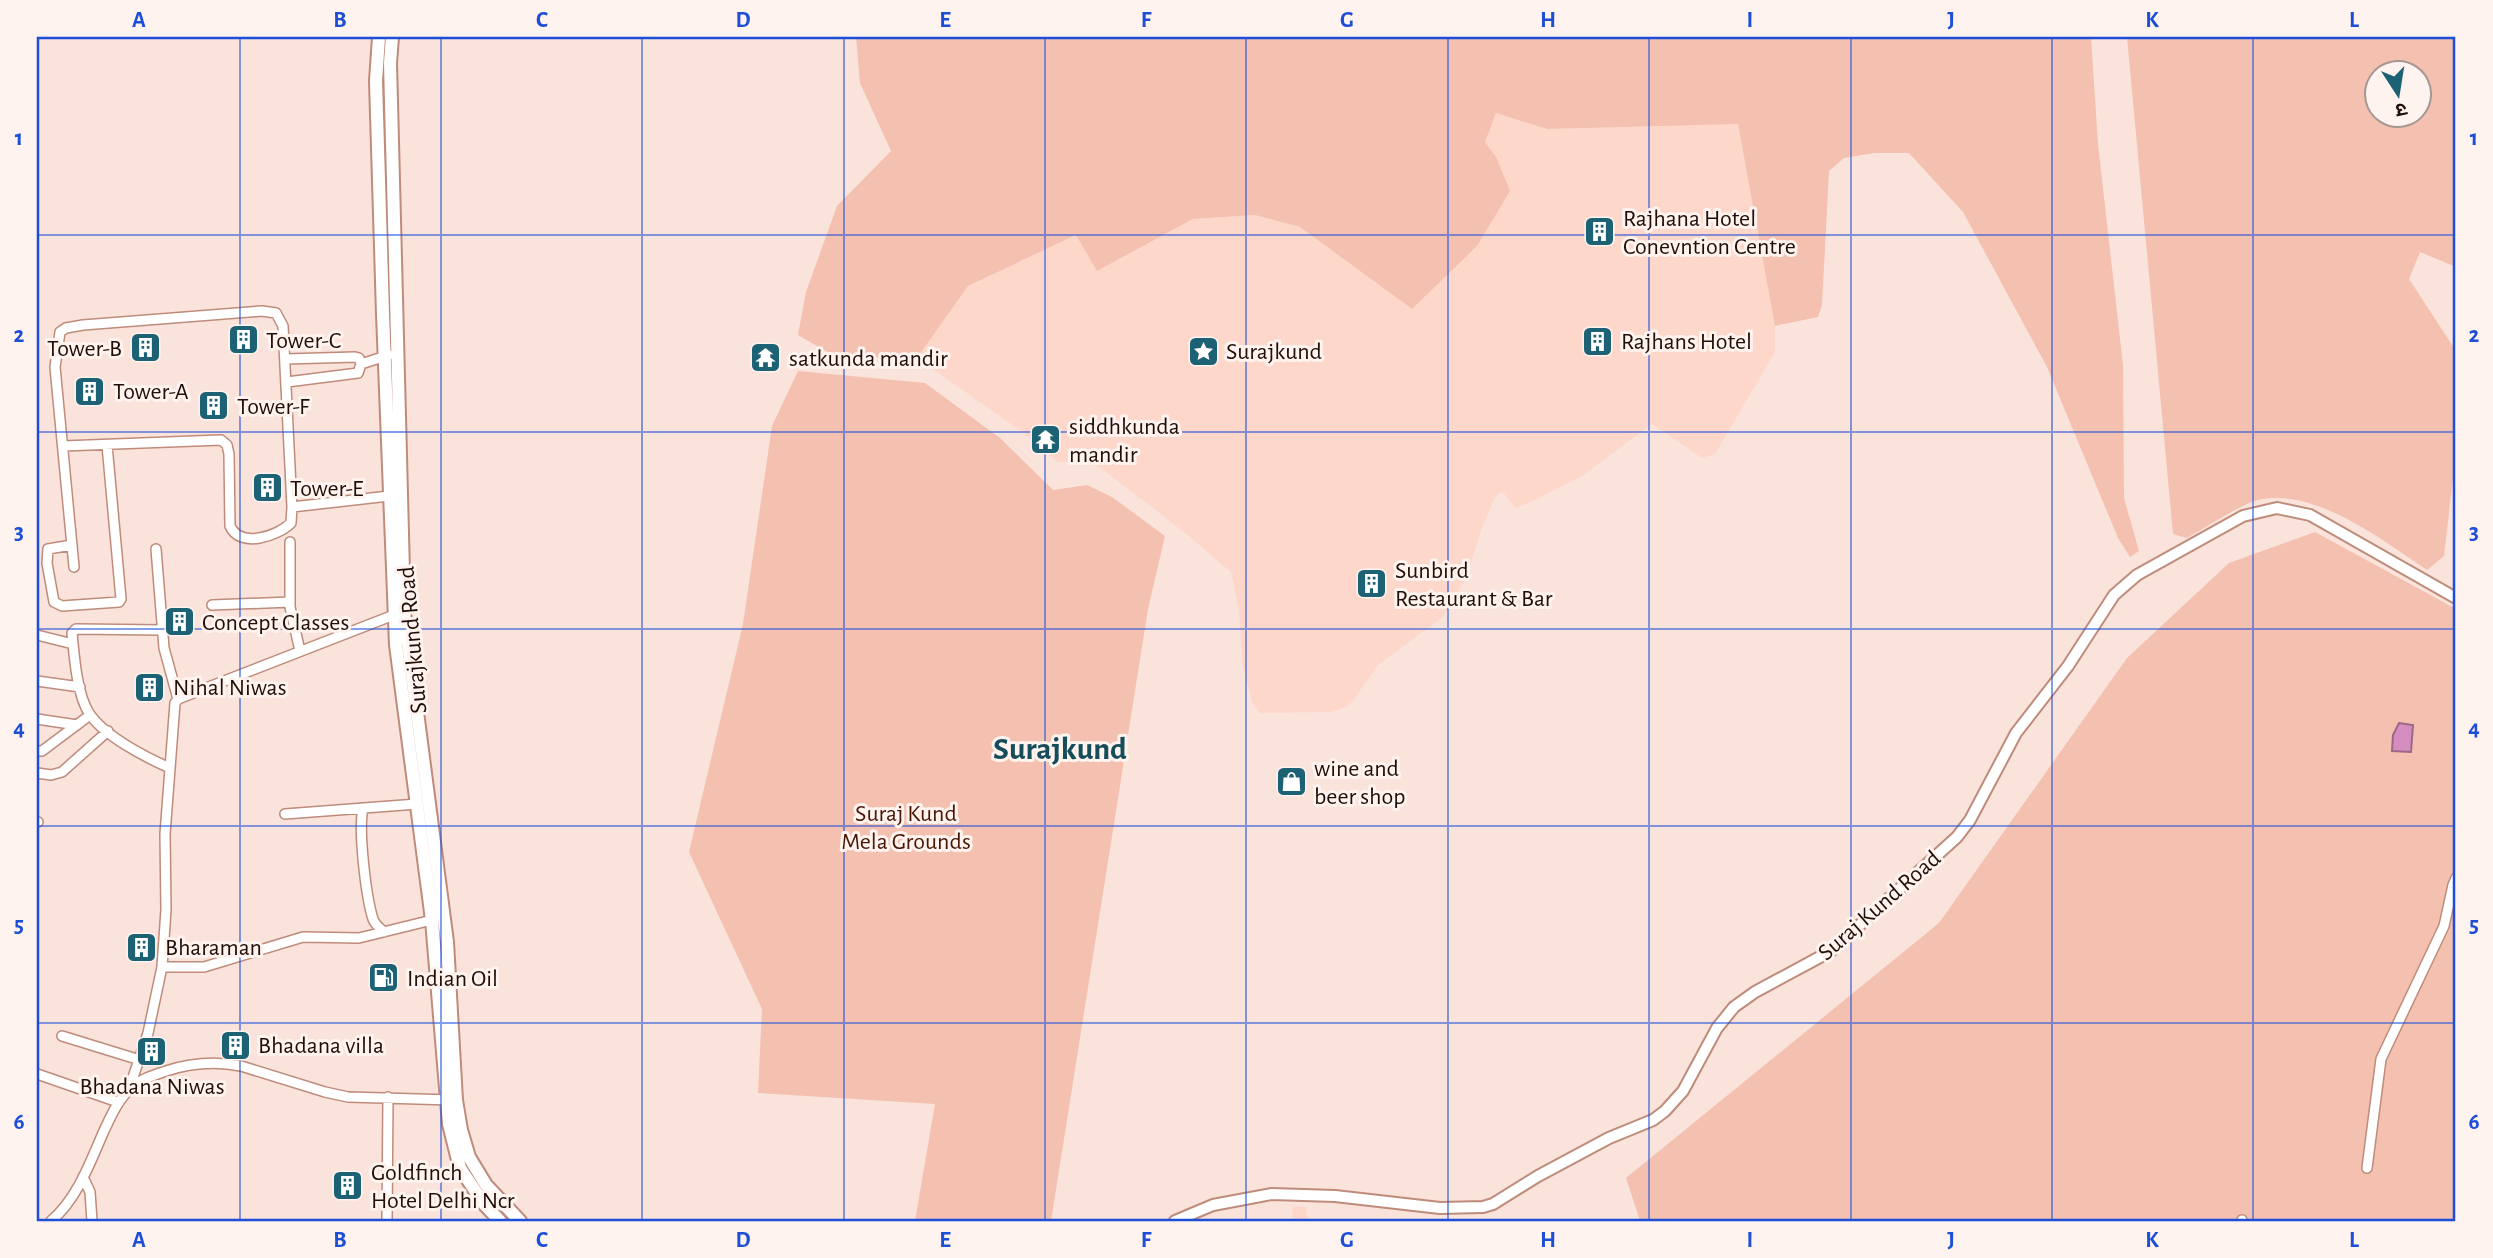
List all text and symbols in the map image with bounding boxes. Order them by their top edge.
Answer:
text: A [132,9,146,32]
text: B [333,9,347,32]
text: C [536,9,548,32]
text: D [735,9,751,32]
text: E [939,9,951,32]
text: F [1141,9,1152,32]
text: G [1340,9,1354,32]
text: H [1540,9,1556,32]
text: I [1747,9,1753,32]
text: J [1947,9,1955,32]
text: K [2145,9,2159,32]
text: L [2349,9,2359,32]
north arrow [2364,60,2434,130]
text: उ [2393,99,2409,120]
text: 1 [15,127,23,150]
text: 1 [2470,127,2478,150]
place label: Rajhana Hotel Conevntion Centre [1623,207,1796,259]
building icon: Rajhana Hotel Conevntion Centre [1583,215,1617,249]
building icon: Tower-C [226,323,260,357]
text: 2 [14,324,25,347]
building icon: Rajhans Hotel [1581,324,1615,358]
text: 2 [2469,324,2480,347]
place label: Tower-C [266,329,341,353]
place label: Rajhans Hotel [1621,330,1752,354]
building icon: Tower-B [128,331,162,365]
place icon: Surajkund [1186,334,1220,368]
place label: Tower-B [47,337,122,361]
place label: Surajkund [1226,340,1322,364]
temple icon: satkunda mandir [749,341,783,375]
place label: satkunda mandir [789,347,948,371]
building icon: Tower-A [73,374,107,408]
place label: Tower-A [113,380,189,404]
building icon: Tower-F [197,389,231,423]
place label: Tower-F [237,395,310,419]
place label: siddhkunda mandir [1069,415,1180,467]
temple icon: siddhkunda mandir [1029,423,1063,457]
building icon: Tower-E [250,471,284,505]
place label: Tower-E [290,477,364,501]
text: 3 [14,521,24,544]
text: 3 [2469,521,2479,544]
place label: Sunbird Restaurant & Bar [1395,559,1553,611]
street label: Surajkund Road [395,565,431,715]
building icon: Sunbird Restaurant & Bar [1355,567,1389,601]
building icon: Concept Classes [162,605,196,639]
place label: Concept Classes [202,611,349,635]
building icon: Nihal Niwas [133,670,167,704]
place label: Nihal Niwas [173,676,287,700]
text: 4 [13,717,25,740]
text: 4 [2468,717,2480,740]
district label: Surajkund [993,733,1127,765]
place label: wine and beer shop [1314,757,1406,809]
shop icon: wine and beer shop [1274,765,1308,799]
park label: Suraj Kund Mela Grounds [841,802,971,854]
street label: Suraj Kund Road [1814,846,1945,965]
text: 5 [14,914,24,937]
text: 5 [2469,914,2479,937]
building icon: Bharaman [125,930,159,964]
place label: Bharaman [165,936,262,960]
fuel station icon: Indian Oil [367,961,401,995]
place label: Indian Oil [407,967,498,991]
building icon: Bhadana villa [218,1028,252,1062]
place label: Bhadana villa [258,1034,384,1058]
building icon: Bhadana Niwas [135,1035,169,1069]
place label: Bhadana Niwas [79,1075,225,1099]
text: 6 [13,1111,25,1134]
text: 6 [2468,1111,2480,1134]
place label: Goldfinch Hotel Delhi Ncr [371,1161,515,1213]
building icon: Goldfinch Hotel Delhi Ncr [331,1169,365,1203]
text: A [132,1229,146,1252]
text: B [333,1229,347,1252]
text: C [536,1229,548,1252]
text: D [735,1229,751,1252]
text: E [939,1229,951,1252]
text: F [1141,1229,1152,1252]
text: G [1340,1229,1354,1252]
text: H [1540,1229,1556,1252]
text: I [1747,1229,1753,1252]
text: J [1947,1229,1955,1252]
text: K [2145,1229,2159,1252]
text: L [2349,1229,2359,1252]

